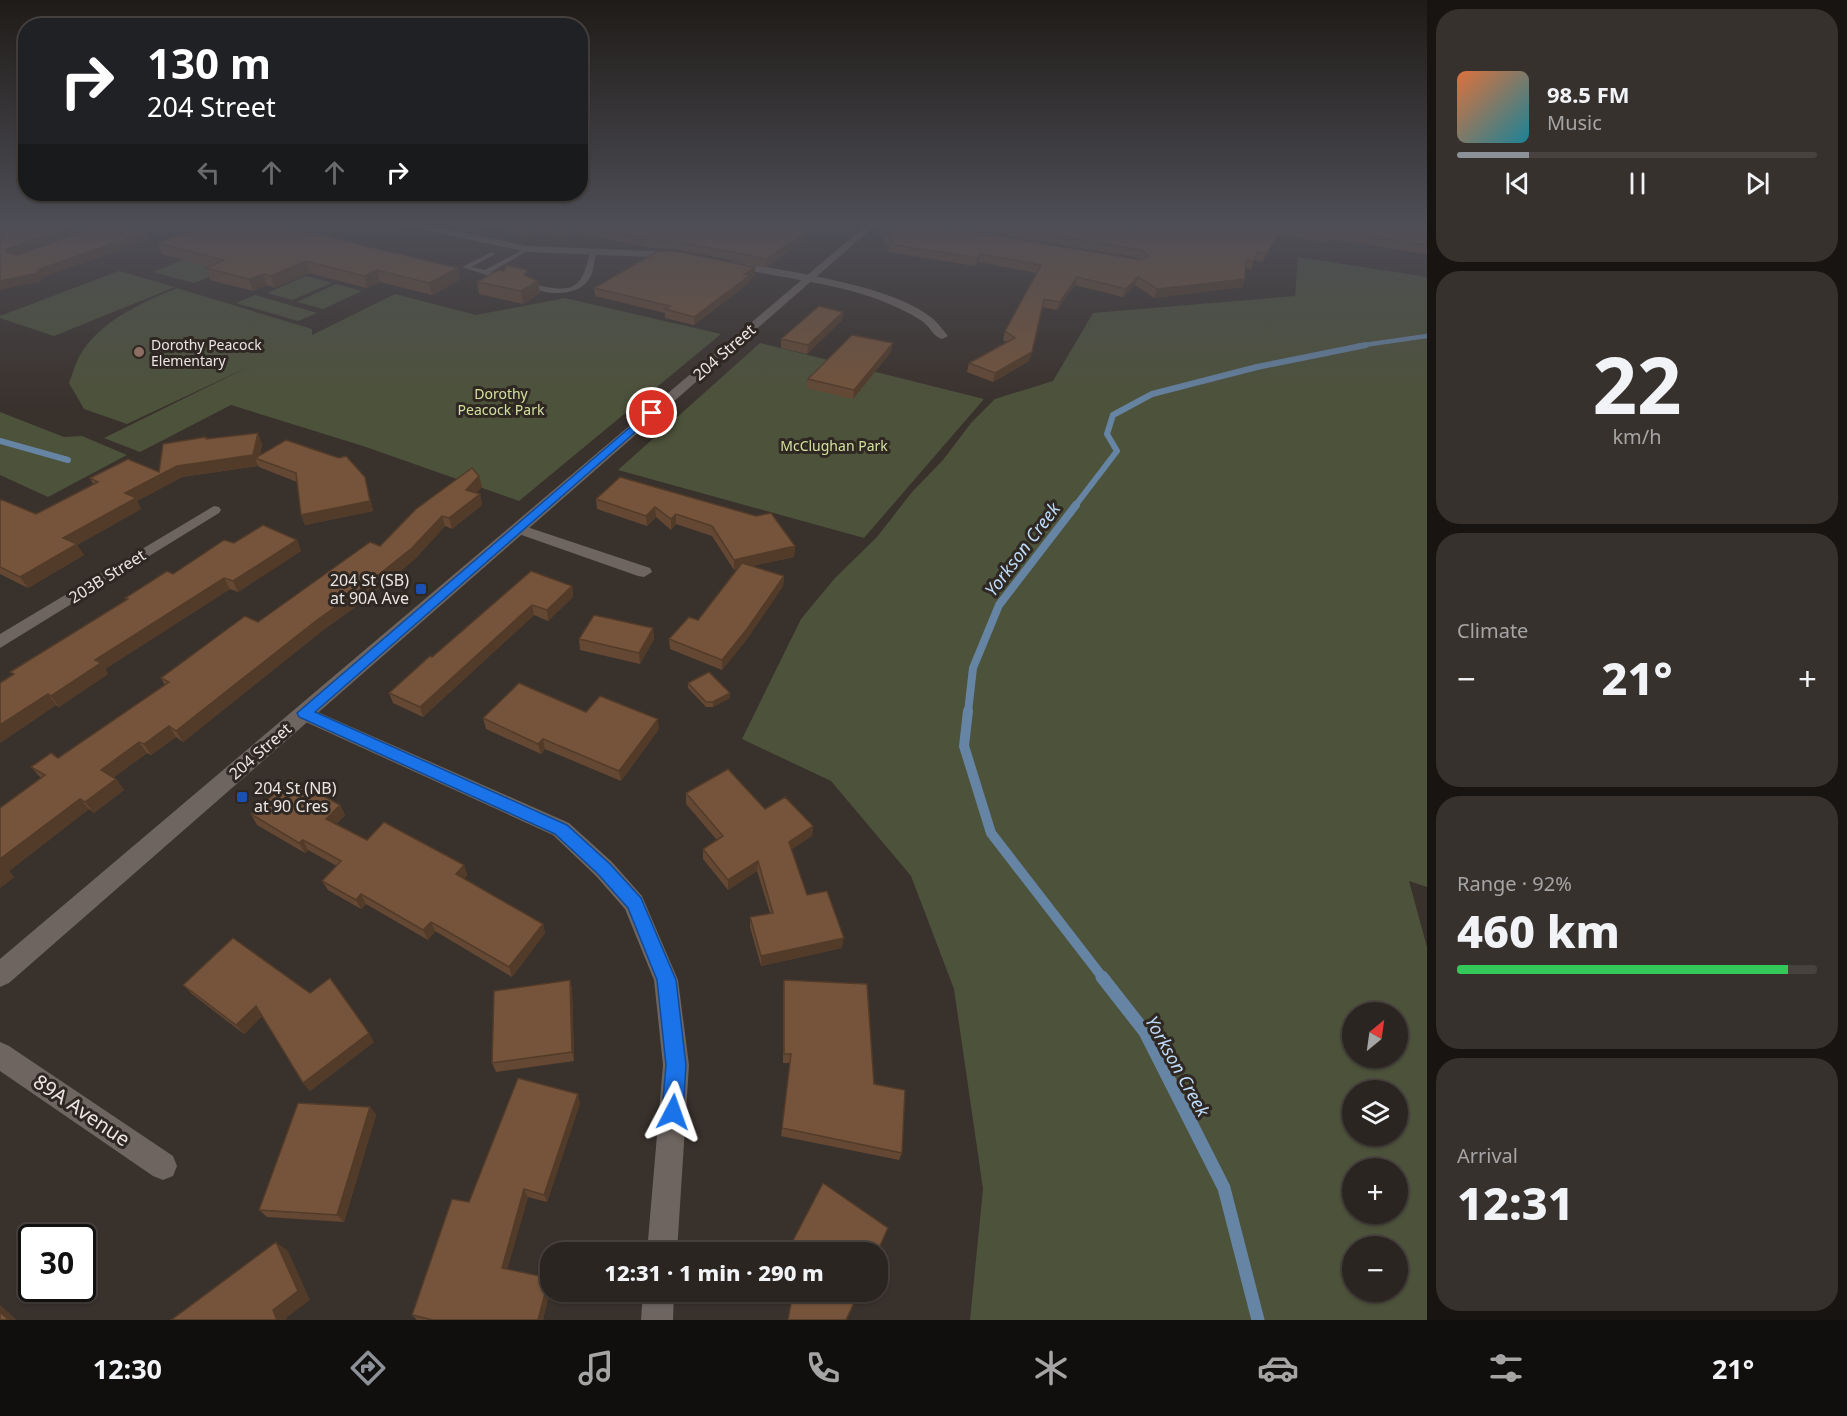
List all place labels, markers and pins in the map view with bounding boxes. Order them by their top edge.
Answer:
place label: Dorothy Peacock Elementary [151,335,262,370]
marker: Dorothy Peacock Elementary [132,345,146,359]
pin [626,387,677,438]
place label: 204 St (SB) at 90A Ave [330,569,409,609]
marker: 204 St (SB) at 90A Ave [414,582,428,596]
place label: 204 St (NB) at 90 Cres [254,777,337,817]
marker: 204 St (NB) at 90 Cres [235,790,249,804]

